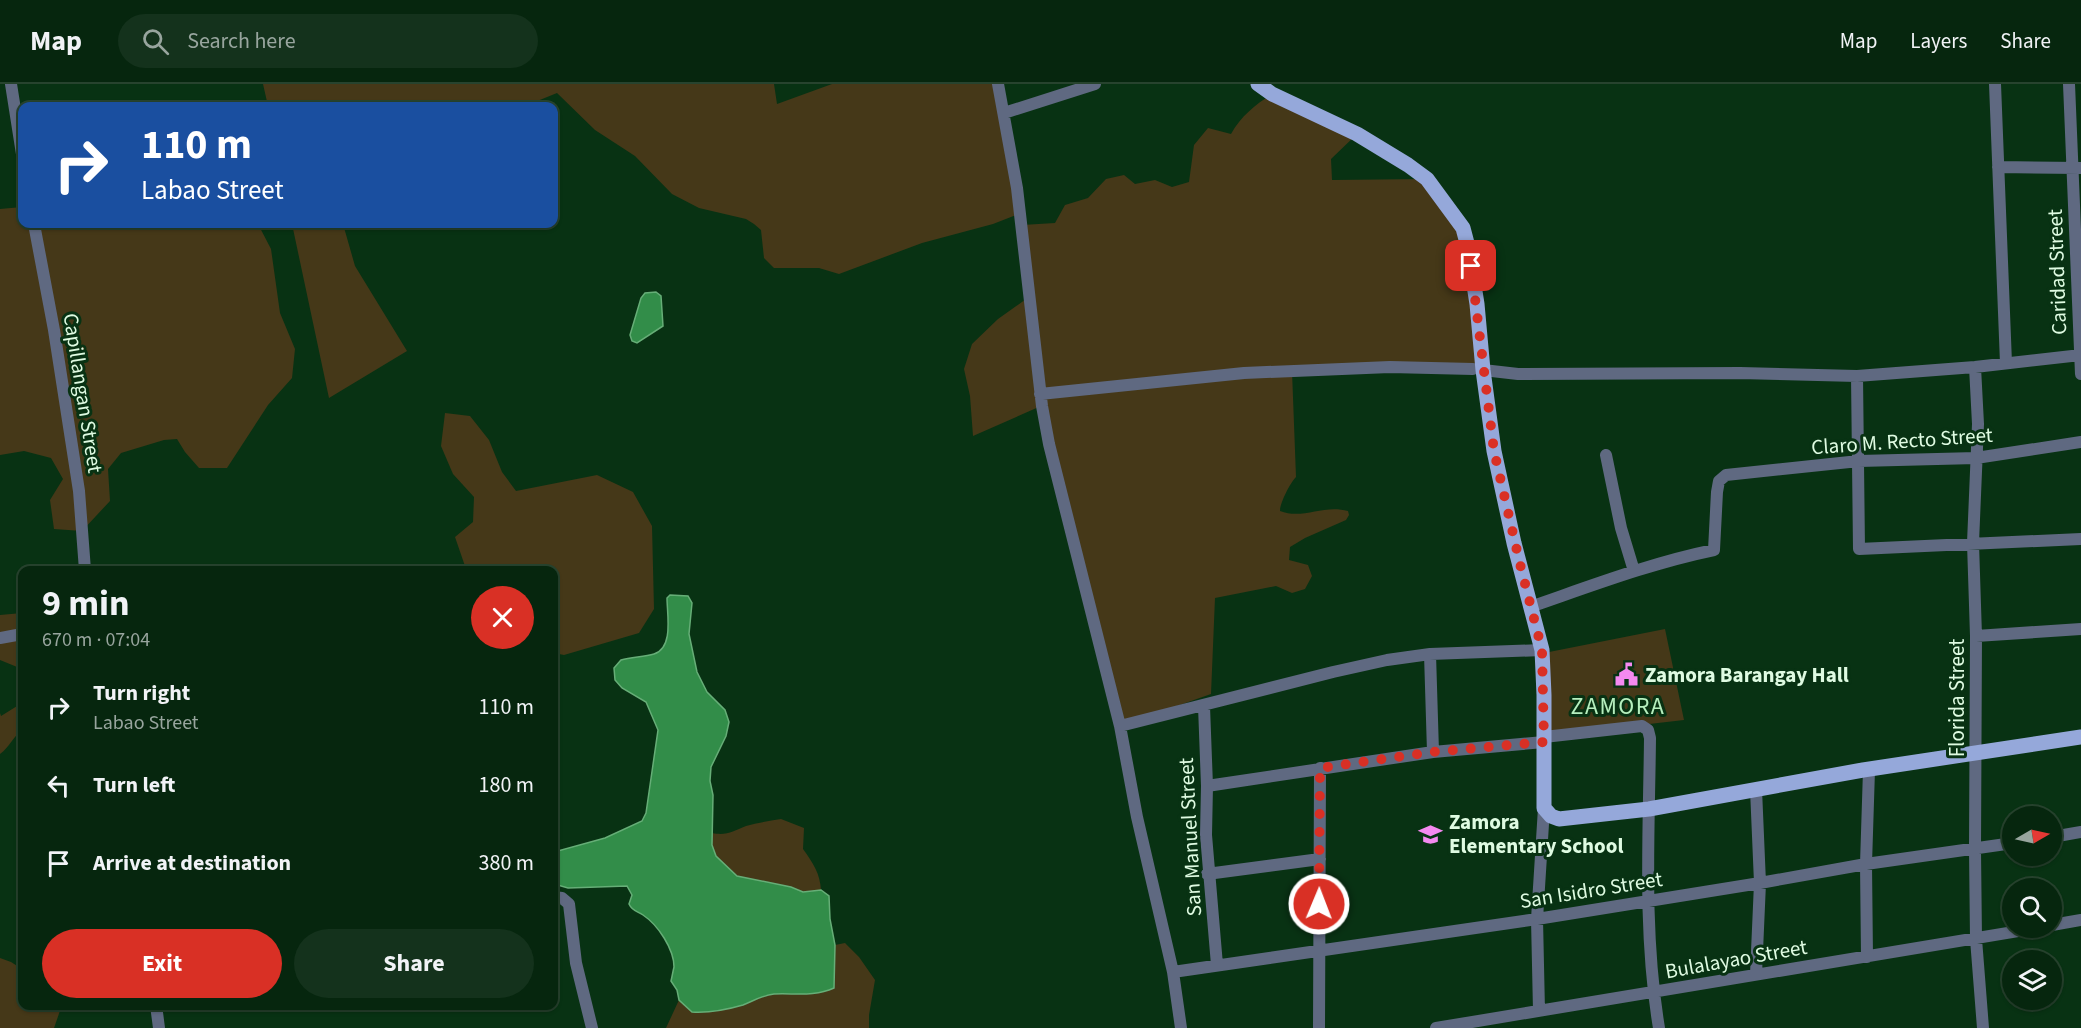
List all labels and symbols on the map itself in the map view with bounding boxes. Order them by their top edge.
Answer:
street label: Caridad Street [2040,209,2074,335]
pin [1445,240,1496,291]
street label: Capillangan Street [56,311,110,475]
street label: Claro M. Recto Street [1810,420,1994,462]
street label: Florida Street [1942,639,1972,757]
place label: Zamora Barangay Hall [1645,660,1849,690]
public building icon: Zamora Barangay Hall [1614,662,1640,688]
district label: ZAMORA [1571,689,1665,724]
street label: San Manuel Street [1171,757,1209,917]
north arrow [2002,806,2062,866]
place label: Zamora Elementary School [1449,807,1623,861]
school or university icon: Zamora Elementary School [1418,821,1444,847]
street label: San Isidro Street [1518,864,1664,916]
position arrow [1287,872,1351,936]
street label: Bulalayao Street [1663,932,1809,986]

